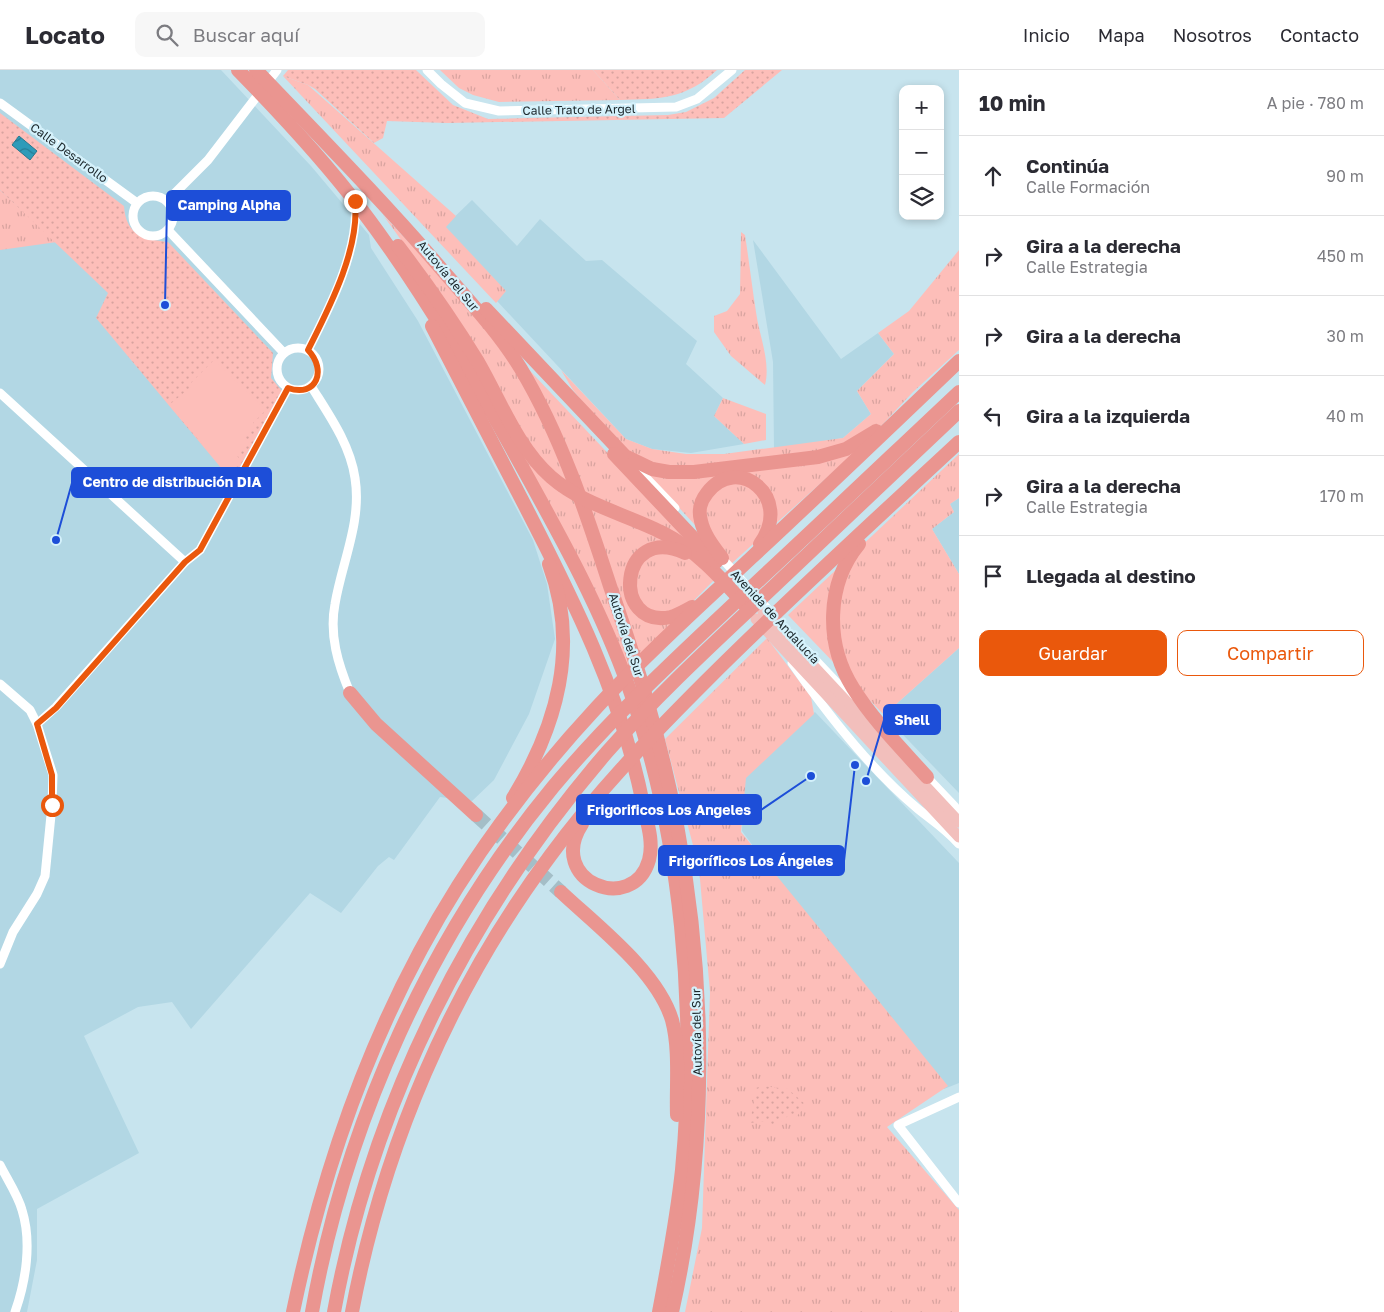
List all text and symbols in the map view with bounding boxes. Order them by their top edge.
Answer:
search box [135,12,485,57]
text: Locato [25,20,105,49]
icon: search [153,21,181,49]
text: Buscar aquí [193,23,299,46]
text: Inicio [1023,24,1070,46]
text: Mapa [1098,24,1145,46]
text: Nosotros [1173,24,1252,46]
text: Contacto [1280,24,1359,46]
map controls [899,85,944,220]
button: + [899,85,944,130]
text: 10 min [979,90,1046,116]
text: A pie · 780 m [1267,93,1364,113]
street label: Calle Trato de Argel [522,101,636,118]
street label: Calle Desarrollo [28,119,111,186]
button: − [899,130,944,175]
text: Continúa [1026,154,1109,177]
icon: ahead [979,162,1007,190]
text: 90 m [1326,166,1364,186]
button: layers [899,175,944,220]
text: Calle Formación [1026,177,1150,197]
route end [344,190,367,213]
callout: Camping Alpha [167,191,290,220]
text: Camping Alpha [177,196,281,213]
text: Gira a la derecha [1026,234,1181,257]
street label: Autovía del Sur [415,237,482,314]
icon: right [979,242,1007,270]
text: 450 m [1317,246,1364,266]
text: Calle Estrategia [1026,257,1148,277]
icon: right [979,322,1007,350]
text: Gira a la derecha [1026,324,1181,347]
text: 30 m [1327,326,1364,346]
icon: left [979,402,1007,430]
text: Gira a la izquierda [1026,404,1190,427]
text: 40 m [1326,406,1364,426]
callout: Centro de distribución DIA [72,468,271,497]
text: Centro de distribución DIA [83,473,261,490]
text: Gira a la derecha [1026,474,1181,497]
icon: right [979,482,1007,510]
text: 170 m [1320,486,1364,506]
text: Calle Estrategia [1026,497,1148,517]
icon: arrive [979,562,1007,590]
text: Llegada al destino [1026,564,1196,587]
street label: Avenida de Andalucía [728,567,823,667]
street label: Autovía del Sur [606,591,647,679]
button: Guardar [979,630,1167,676]
button: Compartir [1177,630,1364,676]
callout: Shell [884,705,940,734]
text: Shell [894,711,930,728]
route start [41,794,64,817]
callout: Frigorificos Los Angeles [577,795,761,824]
text: Frigorificos Los Angeles [587,801,751,818]
callout: Frigoríficos Los Ángeles [659,846,844,875]
text: Frigoríficos Los Ángeles [669,852,834,869]
street label: Autovía del Sur [688,988,705,1076]

